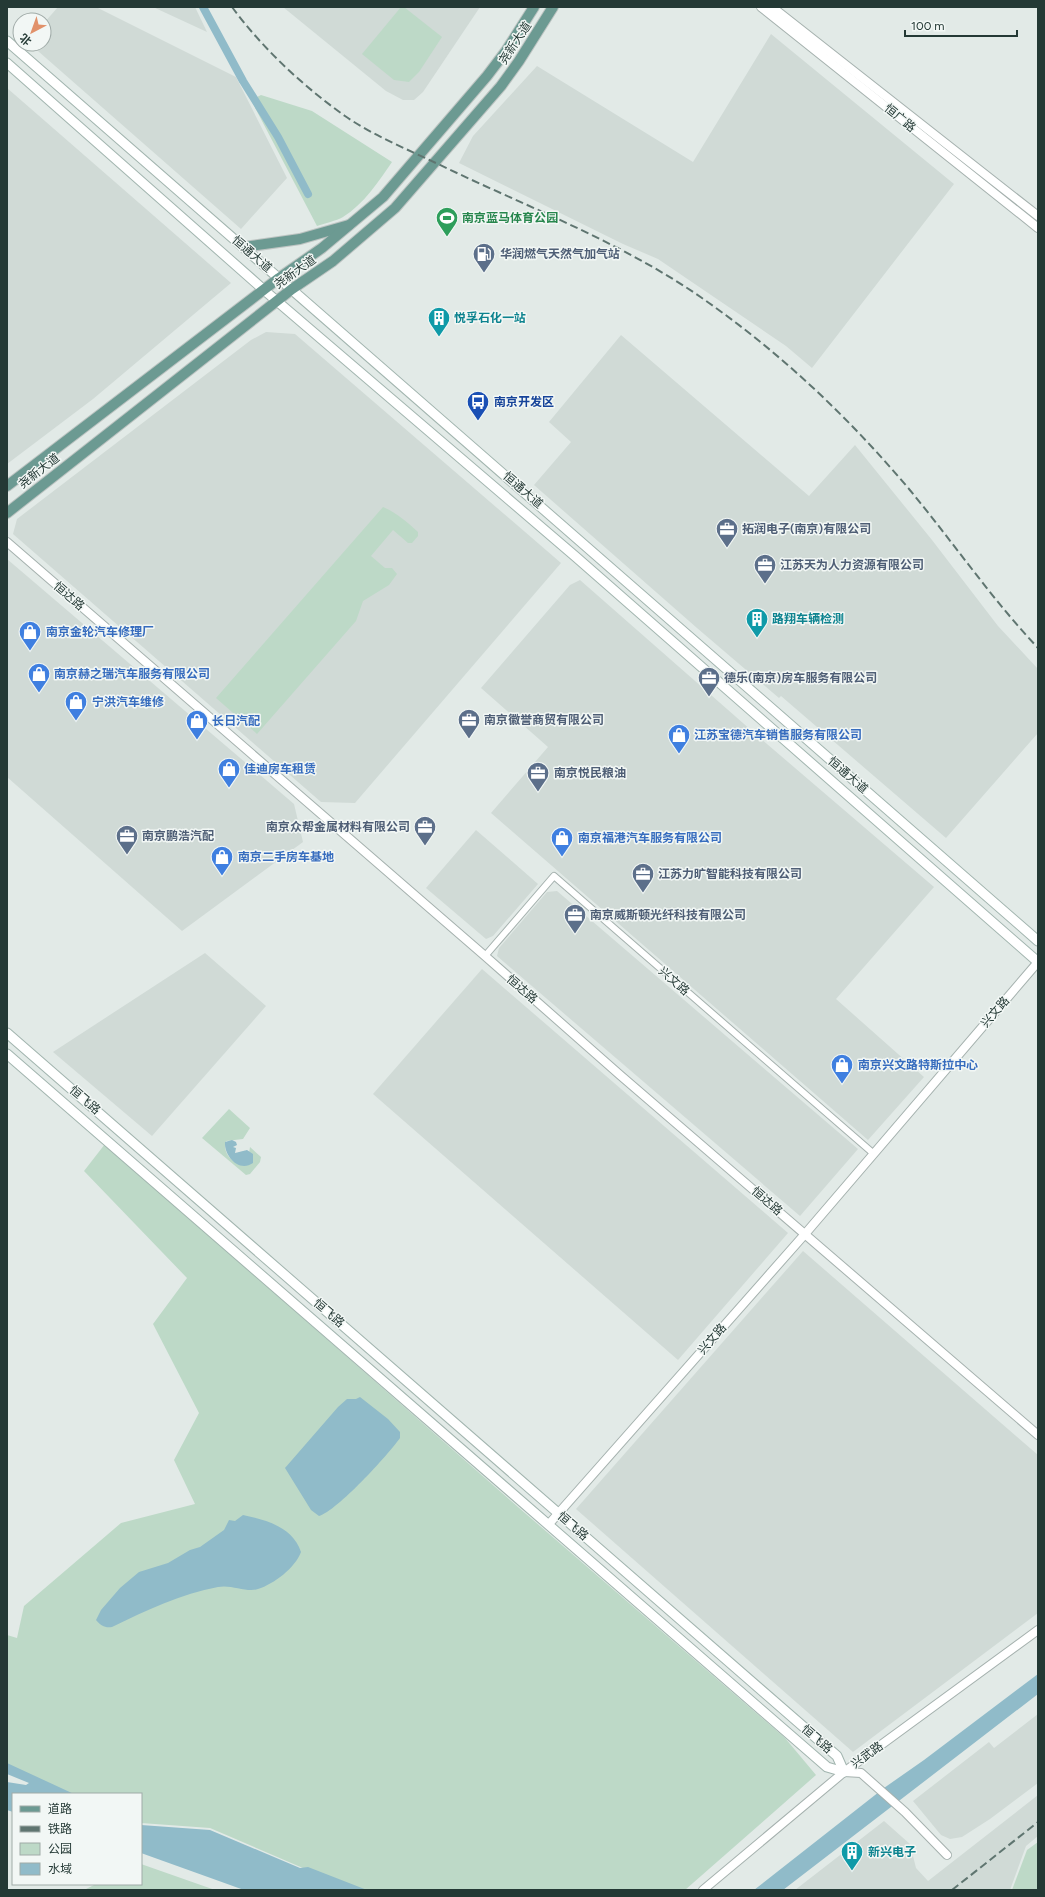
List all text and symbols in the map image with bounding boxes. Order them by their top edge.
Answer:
north arrow [12,12,52,52]
scale bar [905,12,1017,38]
street label: 尧新大道 [496,19,534,67]
text: 100 m [911,19,945,33]
text: 北 [17,31,34,48]
street label: 恒广路 [882,101,918,135]
sports icon: 南京蓝马体育公园 [434,205,460,238]
place label: 南京蓝马体育公园 [462,211,558,225]
street label: 恒通大道 [229,233,275,275]
fuel station icon: 华润燃气天然气加气站 [471,241,497,274]
place label: 华润燃气天然气加气站 [500,247,620,261]
street label: 尧新大道 [271,252,319,292]
building icon: 悦孚石化一站 [426,305,452,338]
place label: 悦孚石化一站 [454,311,526,325]
bus stop icon: 南京开发区 [465,389,491,422]
place label: 南京开发区 [494,395,554,409]
street label: 尧新大道 [16,451,62,491]
street label: 恒通大道 [500,469,546,511]
office icon: 拓润电子(南京)有限公司 [714,516,740,549]
place label: 拓润电子(南京)有限公司 [742,522,871,536]
office icon: 江苏天为人力资源有限公司 [752,552,778,585]
place label: 江苏天为人力资源有限公司 [780,558,924,572]
street label: 恒达路 [51,579,87,613]
building icon: 路翔车辆检测 [744,606,770,639]
place label: 路翔车辆检测 [772,612,844,626]
shop icon: 南京金轮汽车修理厂 [17,619,43,652]
place label: 南京金轮汽车修理厂 [46,625,154,639]
shop icon: 南京赫之瑞汽车服务有限公司 [26,661,52,694]
office icon: 德乐(南京)房车服务有限公司 [696,665,722,698]
place label: 南京赫之瑞汽车服务有限公司 [54,667,210,681]
place label: 德乐(南京)房车服务有限公司 [724,671,877,685]
shop icon: 宁洪汽车维修 [63,689,89,722]
place label: 宁洪汽车维修 [92,695,164,709]
office icon: 南京徽誉商贸有限公司 [456,707,482,740]
shop icon: 长日汽配 [184,708,210,741]
place label: 南京徽誉商贸有限公司 [484,713,604,727]
place label: 长日汽配 [212,714,260,728]
shop icon: 江苏宝德汽车销售服务有限公司 [666,722,692,755]
place label: 江苏宝德汽车销售服务有限公司 [694,728,862,742]
street label: 恒通大道 [825,754,871,796]
shop icon: 佳迪房车租赁 [216,756,242,789]
office icon: 南京悦民粮油 [525,760,551,793]
place label: 佳迪房车租赁 [244,762,316,776]
place label: 南京悦民粮油 [554,766,626,780]
office icon: 南京众帮金属材料有限公司 [412,814,438,847]
place label: 南京众帮金属材料有限公司 [266,820,410,834]
office icon: 南京鹏浩汽配 [114,823,140,856]
shop icon: 南京福港汽车服务有限公司 [549,825,575,858]
place label: 南京鹏浩汽配 [142,829,214,843]
place label: 南京福港汽车服务有限公司 [578,831,722,845]
shop icon: 南京二手房车基地 [209,844,235,877]
place label: 南京二手房车基地 [238,850,334,864]
office icon: 江苏力旷智能科技有限公司 [630,861,656,894]
place label: 江苏力旷智能科技有限公司 [658,867,802,881]
office icon: 南京威斯顿光纤科技有限公司 [562,902,588,935]
place label: 南京威斯顿光纤科技有限公司 [590,908,746,922]
street label: 兴文路 [656,964,692,998]
street label: 恒达路 [504,972,540,1006]
street label: 兴文路 [978,994,1012,1030]
shop icon: 南京兴文路特斯拉中心 [829,1052,855,1085]
place label: 南京兴文路特斯拉中心 [858,1058,978,1072]
street label: 恒飞路 [67,1083,103,1117]
street label: 恒达路 [749,1184,785,1218]
street label: 恒飞路 [311,1296,347,1330]
street label: 兴文路 [695,1321,729,1357]
street label: 恒飞路 [555,1509,591,1543]
street label: 恒飞路 [799,1722,835,1756]
street label: 兴武路 [848,1739,886,1771]
legend [12,1793,142,1885]
text: 道路 [48,1802,72,1816]
text: 铁路 [48,1822,72,1836]
building icon: 新兴电子 [839,1839,865,1872]
text: 公园 [48,1842,72,1856]
place label: 新兴电子 [868,1845,916,1859]
text: 水域 [48,1862,72,1876]

